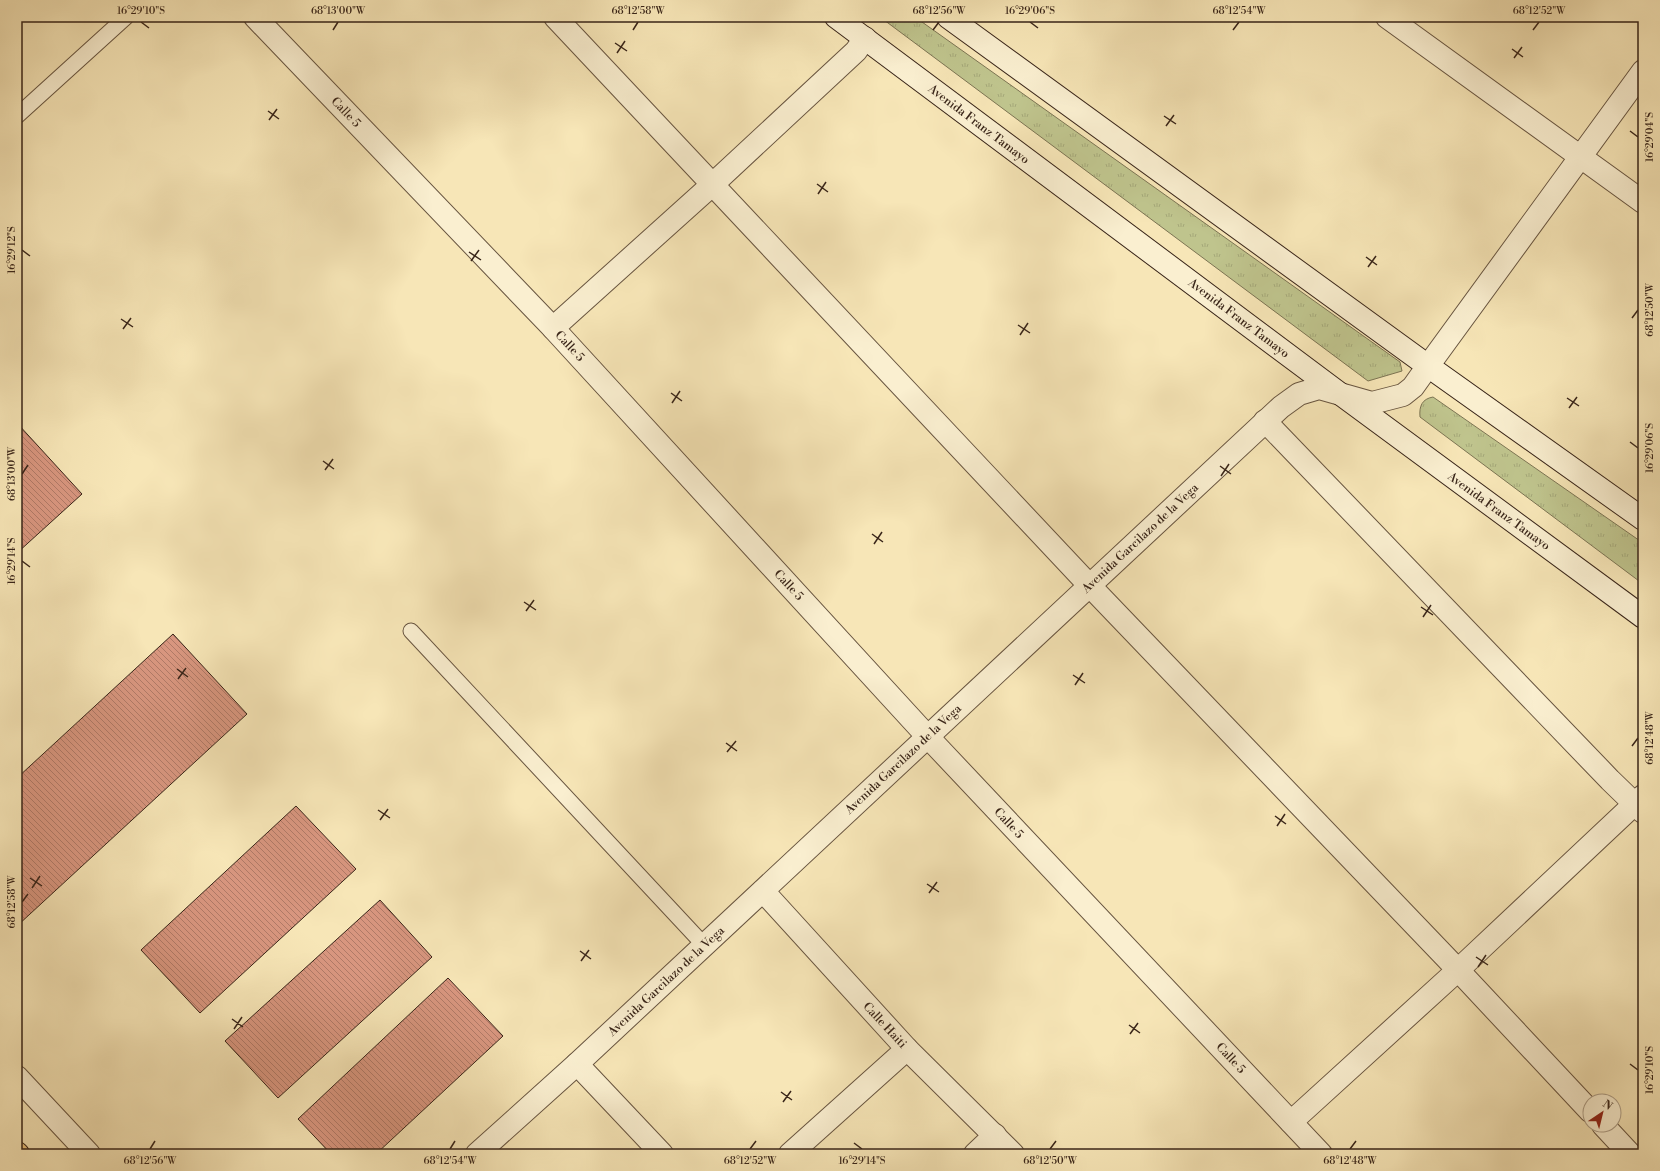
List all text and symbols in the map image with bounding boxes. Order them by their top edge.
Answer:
text: 16°29'10"S [117,5,165,17]
text: 68°13'00"W [311,5,366,17]
text: 68°12'58"W [612,5,665,17]
text: 68°12'56"W [913,5,966,17]
text: 16°29'06"S [1005,5,1055,17]
text: 68°12'54"W [1213,5,1266,17]
text: 68°12'52"W [1513,5,1566,17]
street label: Avenida Franz Tamayo [924,81,1033,168]
street label: Calle 5 [328,94,364,131]
text: 16°29'04"S [1644,112,1656,162]
text: 16°29'12"S [6,226,18,274]
street label: Avenida Franz Tamayo [1184,275,1293,362]
text: 68°12'50"W [1644,282,1656,337]
street label: Calle 5 [552,328,588,365]
text: 16°29'06"S [1644,423,1656,473]
text: 68°13'00"W [6,446,18,501]
street label: Avenida Franz Tamayo [1444,469,1553,554]
street label: Avenida Garcilazo de la Vega [1078,480,1202,597]
text: 16°29'14"S [6,537,18,585]
street label: Calle 5 [771,567,807,604]
street label: Avenida Garcilazo de la Vega [841,701,965,818]
text: 68°12'48"W [1644,710,1656,765]
street label: Calle 5 [991,805,1027,842]
text: 68°12'58"W [6,875,18,928]
street label: Avenida Garcilazo de la Vega [604,923,728,1040]
street label: Calle Haiti [859,999,910,1052]
street label: Calle 5 [1213,1040,1249,1077]
text: 16°29'10"S [1644,1046,1656,1094]
north arrow [1582,1093,1622,1133]
text: N [1600,1097,1615,1114]
text: 68°12'56"W [124,1155,177,1167]
text: 68°12'54"W [424,1155,477,1167]
text: 68°12'52"W [724,1155,777,1167]
text: 16°29'14"S [838,1155,886,1167]
text: 68°12'50"W [1023,1155,1078,1167]
text: 68°12'48"W [1323,1155,1378,1167]

